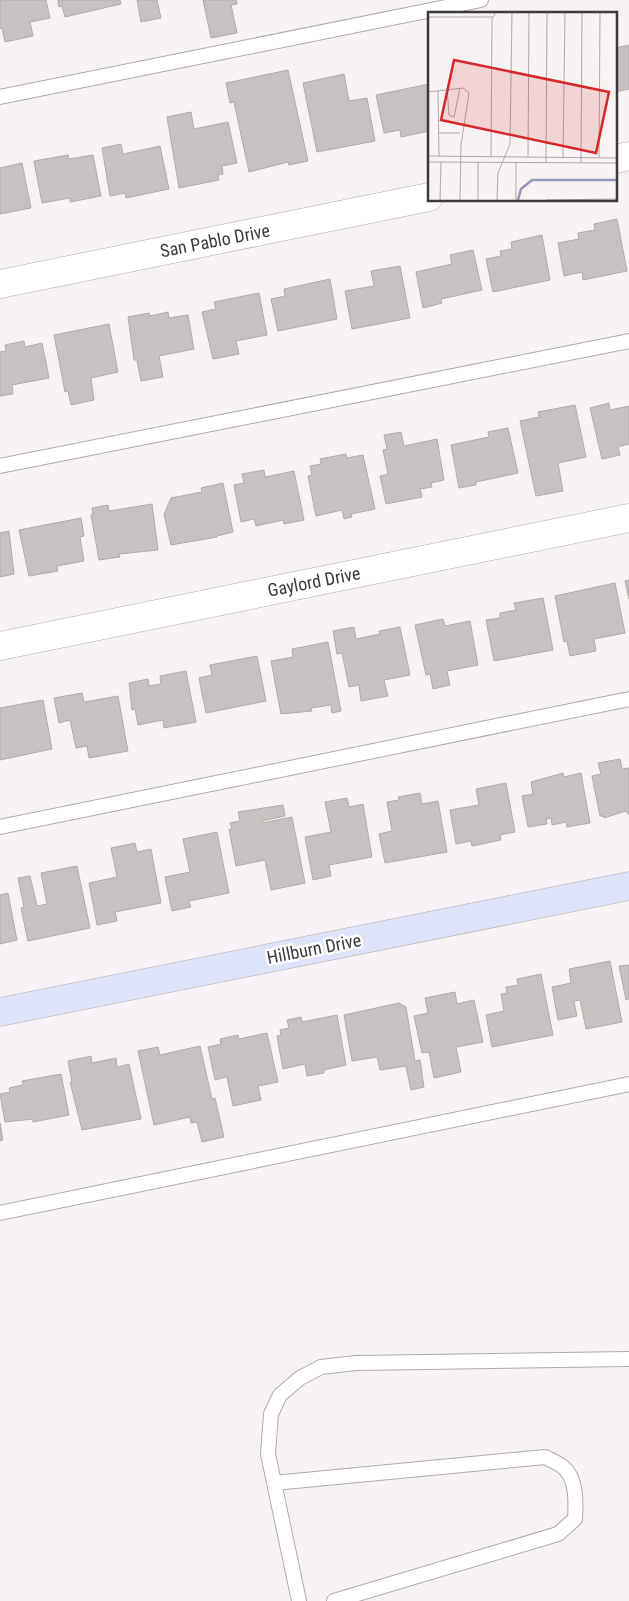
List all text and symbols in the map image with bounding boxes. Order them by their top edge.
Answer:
inset map [428,12,616,201]
street label: San Pablo Drive [158,220,272,261]
street label: Gaylord Drive [266,562,362,601]
street label: Hillburn Drive [265,929,363,968]

